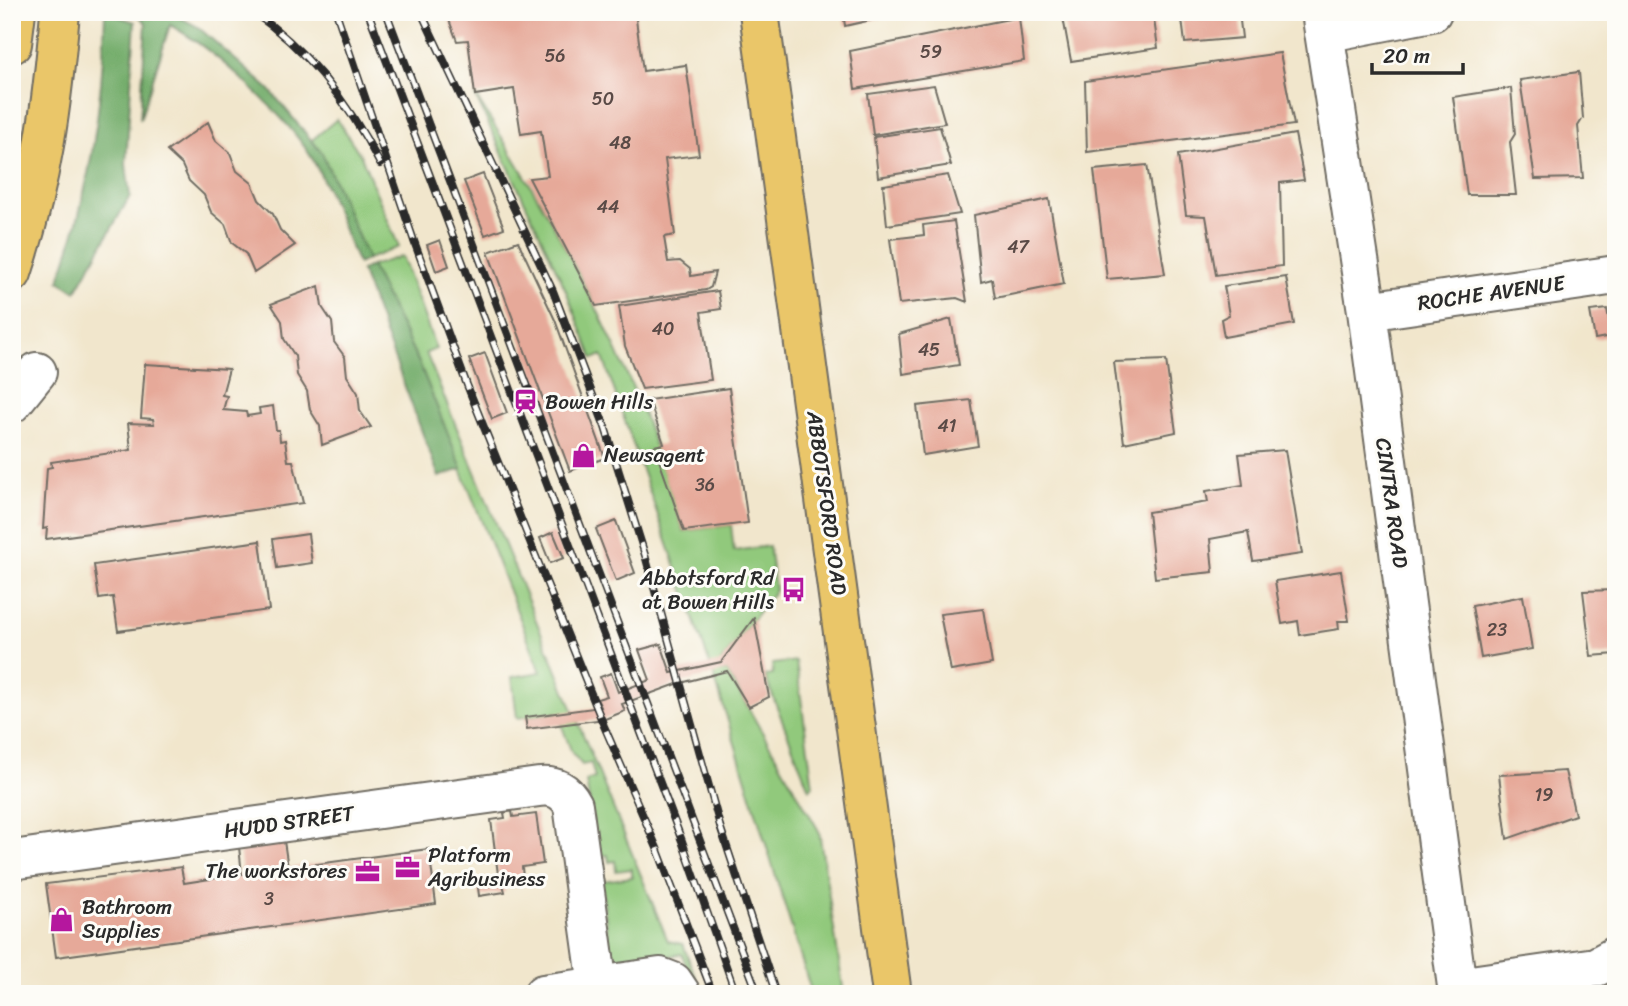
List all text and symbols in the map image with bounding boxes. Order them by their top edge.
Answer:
scale bar [1372,32,1464,76]
house number: 59 [920,36,942,68]
text: 20 m [1383,37,1430,75]
house number: 56 [544,40,566,72]
house number: 50 [592,83,614,115]
house number: 48 [609,127,631,159]
house number: 44 [597,191,619,223]
house number: 47 [1007,231,1030,263]
street label: ROCHE AVENUE [1415,264,1568,322]
house number: 40 [652,313,674,345]
house number: 45 [918,334,940,366]
place label: Bowen Hills [545,383,654,421]
station icon: Bowen Hills [511,388,539,416]
street label: ABBOTSFORD ROAD [795,407,859,598]
house number: 41 [938,410,957,442]
street label: CINTRA ROAD [1364,435,1420,571]
place label: Newsagent [604,436,705,474]
shop icon: Newsagent [570,441,598,469]
house number: 36 [695,469,715,501]
place label: Abbotsford Rd at Bowen Hills [639,559,776,621]
bus stop icon: Abbotsford Rd at Bowen Hills [780,576,808,604]
house number: 23 [1487,614,1507,646]
house number: 19 [1535,779,1553,811]
street label: HUDD STREET [221,794,358,850]
place label: Platform Agribusiness [427,836,545,898]
place label: The workstores [206,852,347,890]
office icon: Platform Agribusiness [394,853,422,881]
office icon: The workstores [353,857,381,885]
house number: 3 [264,883,274,915]
place label: Bathroom Supplies [82,888,172,950]
shop icon: Bathroom Supplies [48,905,76,933]

